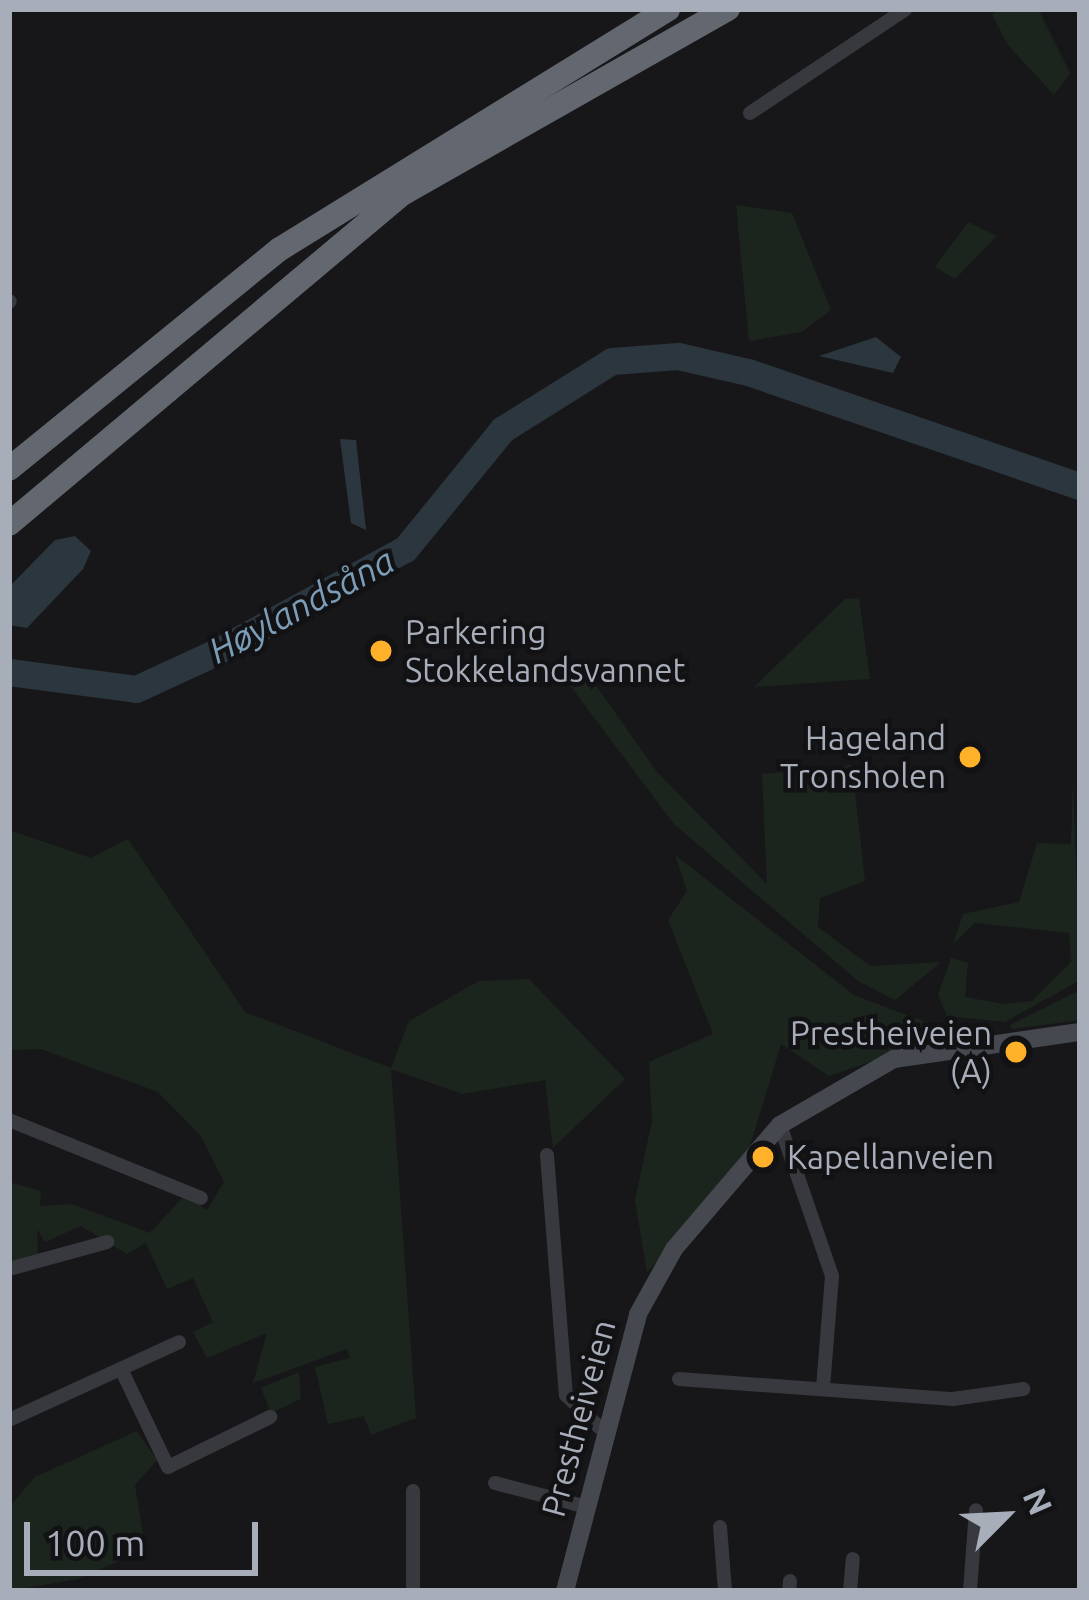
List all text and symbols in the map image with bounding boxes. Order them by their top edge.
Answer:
water label: Høylandsåna [201,538,401,672]
place label: Parkering Stokkelandsvannet [405,612,686,690]
marker: Parkering Stokkelandsvannet [368,638,394,664]
place label: Hageland Tronsholen [780,718,946,796]
marker: Hageland Tronsholen [957,744,983,770]
place label: Prestheiveien (A) [790,1013,992,1091]
marker: Prestheiveien (A) [1003,1039,1029,1065]
place label: Kapellanveien [787,1137,994,1177]
marker: Kapellanveien [750,1144,776,1170]
street label: Prestheiveien [533,1315,623,1521]
north arrow [945,1456,1065,1576]
text: N [1016,1482,1060,1520]
scale bar [30,1498,264,1572]
text: 100 m [45,1522,145,1563]

